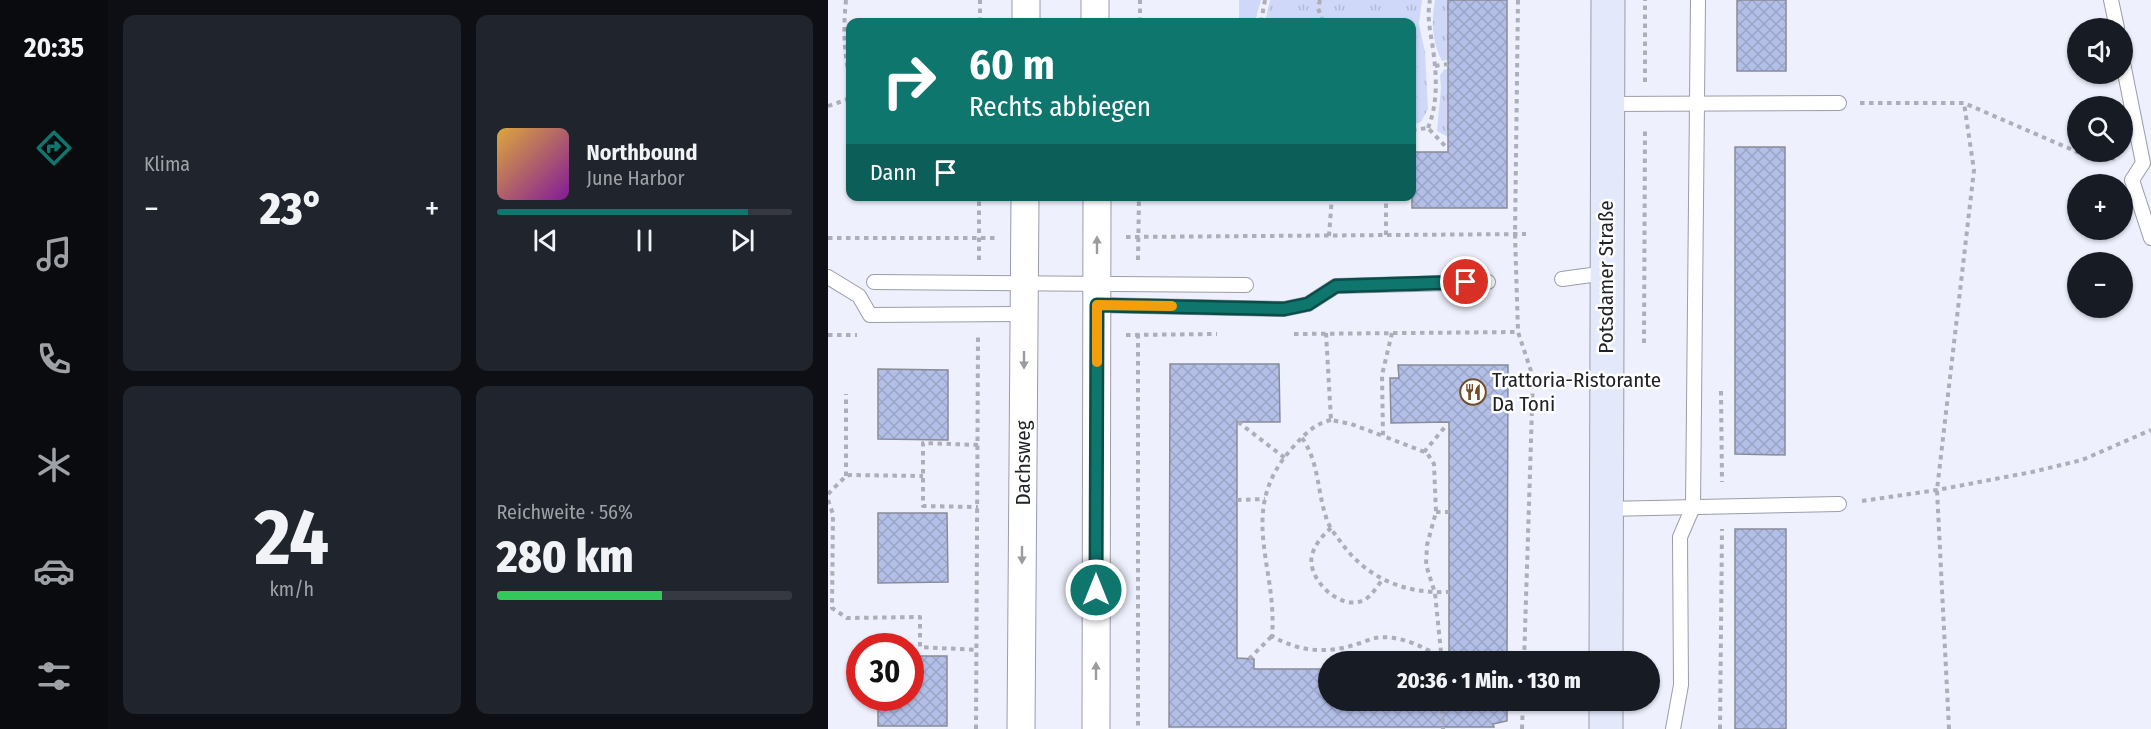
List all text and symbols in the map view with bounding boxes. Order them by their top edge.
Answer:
map controls [2067,18,2133,318]
button: sound [2067,18,2133,84]
text: 20:35 [24,32,84,64]
text: 60 m [969,40,1055,90]
icon: right [870,42,948,120]
text: Rechts abbiegen [969,91,1151,123]
button: search [2067,96,2133,162]
icon: directions [33,127,75,169]
text: Northbound [587,139,697,166]
text: Klima [144,152,190,176]
icon: arrive [929,156,962,189]
text: Dann [870,159,917,186]
text: June Harbor [587,166,685,190]
button: + [2067,174,2133,240]
text: 23° [260,182,324,236]
text: − [144,189,159,229]
text: + [424,189,440,229]
street label: Potsdamer Straße [1593,200,1619,354]
icon: previous [529,224,562,257]
icon: pause [628,224,661,257]
icon: next [726,224,759,257]
icon: music [33,233,75,275]
one-way arrow [1092,235,1102,254]
button: − [2067,252,2133,318]
pin [1440,256,1491,307]
icon: arrive [1449,265,1482,298]
icon: phone [33,338,75,380]
one-way arrow [1019,350,1029,369]
place label: Trattoria-Ristorante Da Toni [1492,367,1661,417]
restaurant icon: Trattoria-Ristorante Da Toni [1458,377,1488,407]
street label: Dachsweg [1010,420,1036,506]
icon: climate [33,444,75,486]
text: 24 [254,491,329,585]
text: Reichweite · 56% [497,500,633,524]
text: 280 km [497,530,633,584]
one-way arrow [1018,545,1027,564]
icon: car [33,550,75,592]
position arrow [1064,558,1128,622]
text: km/h [269,577,314,601]
speed limit sign: 30 [846,633,924,711]
icon: filters [33,655,75,697]
one-way arrow [1091,661,1101,680]
text: 20:36 · 1 Min. · 130 m [1397,667,1581,694]

